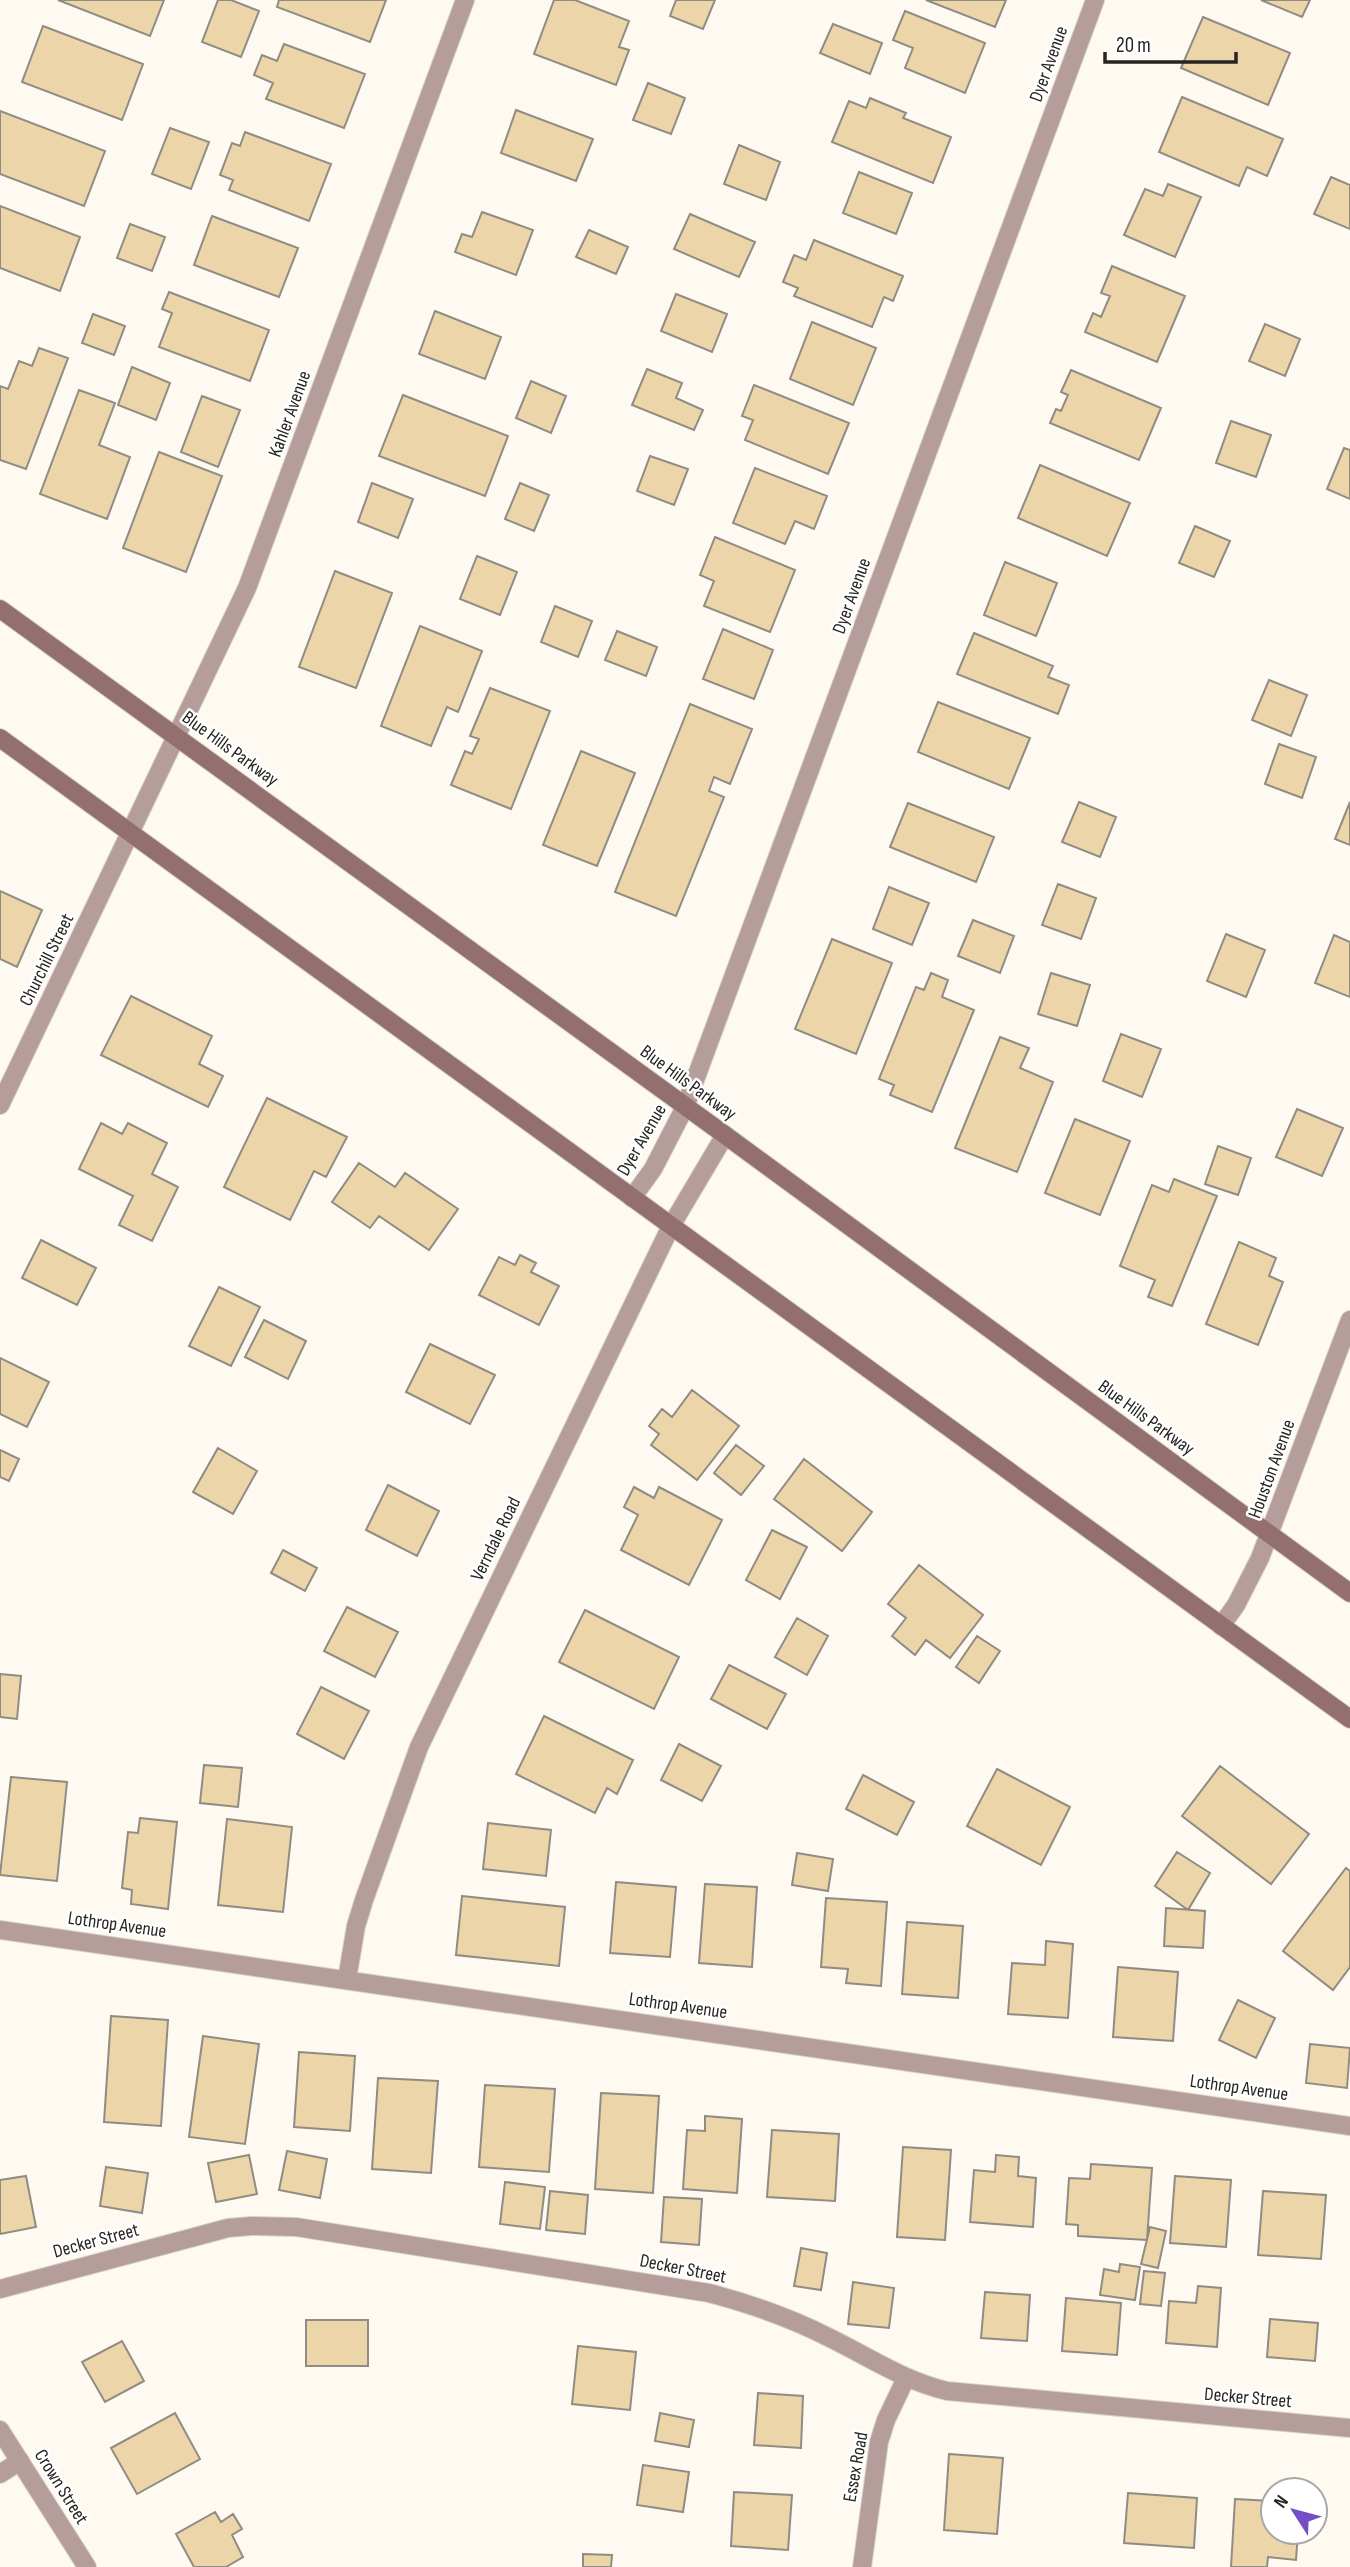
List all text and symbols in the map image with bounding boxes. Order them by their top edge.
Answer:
scale bar [1105,21,1236,65]
street label: Dyer Avenue [1025,23,1073,105]
text: 20 m [1116,33,1151,58]
street label: Kahler Avenue [264,368,316,460]
street label: Dyer Avenue [828,555,876,637]
street label: Blue Hills Parkway [177,706,283,792]
street label: Churchill Street [15,910,79,1010]
street label: Blue Hills Parkway [635,1040,741,1126]
street label: Dyer Avenue [612,1100,672,1180]
street label: Blue Hills Parkway [1093,1375,1199,1461]
street label: Houston Avenue [1244,1416,1300,1522]
street label: Verndale Road [466,1493,526,1585]
street label: Lothrop Avenue [66,1907,168,1943]
street label: Lothrop Avenue [627,1988,729,2024]
street label: Lothrop Avenue [1188,2070,1290,2106]
street label: Decker Street [51,2218,142,2263]
street label: Decker Street [638,2249,728,2289]
street label: Decker Street [1203,2383,1293,2413]
street label: Essex Road [839,2430,873,2504]
street label: Crown Street [29,2445,93,2529]
north arrow [1259,2476,1329,2546]
text: N [1269,2491,1294,2513]

